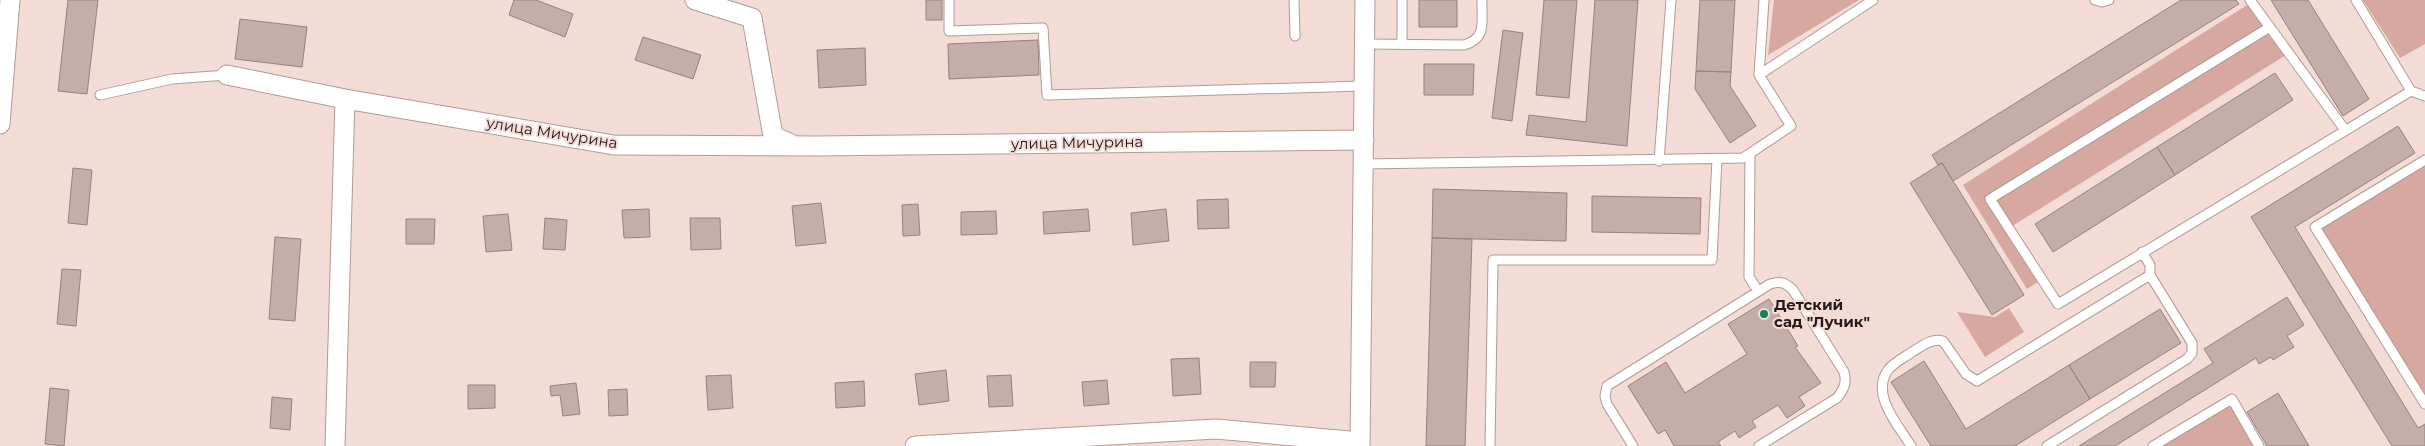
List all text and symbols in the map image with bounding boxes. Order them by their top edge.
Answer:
street label: улица Мичурина [484,113,619,152]
street label: улица Мичурина [1010,132,1143,153]
place label: Детский сад "Лучик" [1774,295,1870,331]
marker: Детский сад "Лучик" [1758,308,1770,320]

